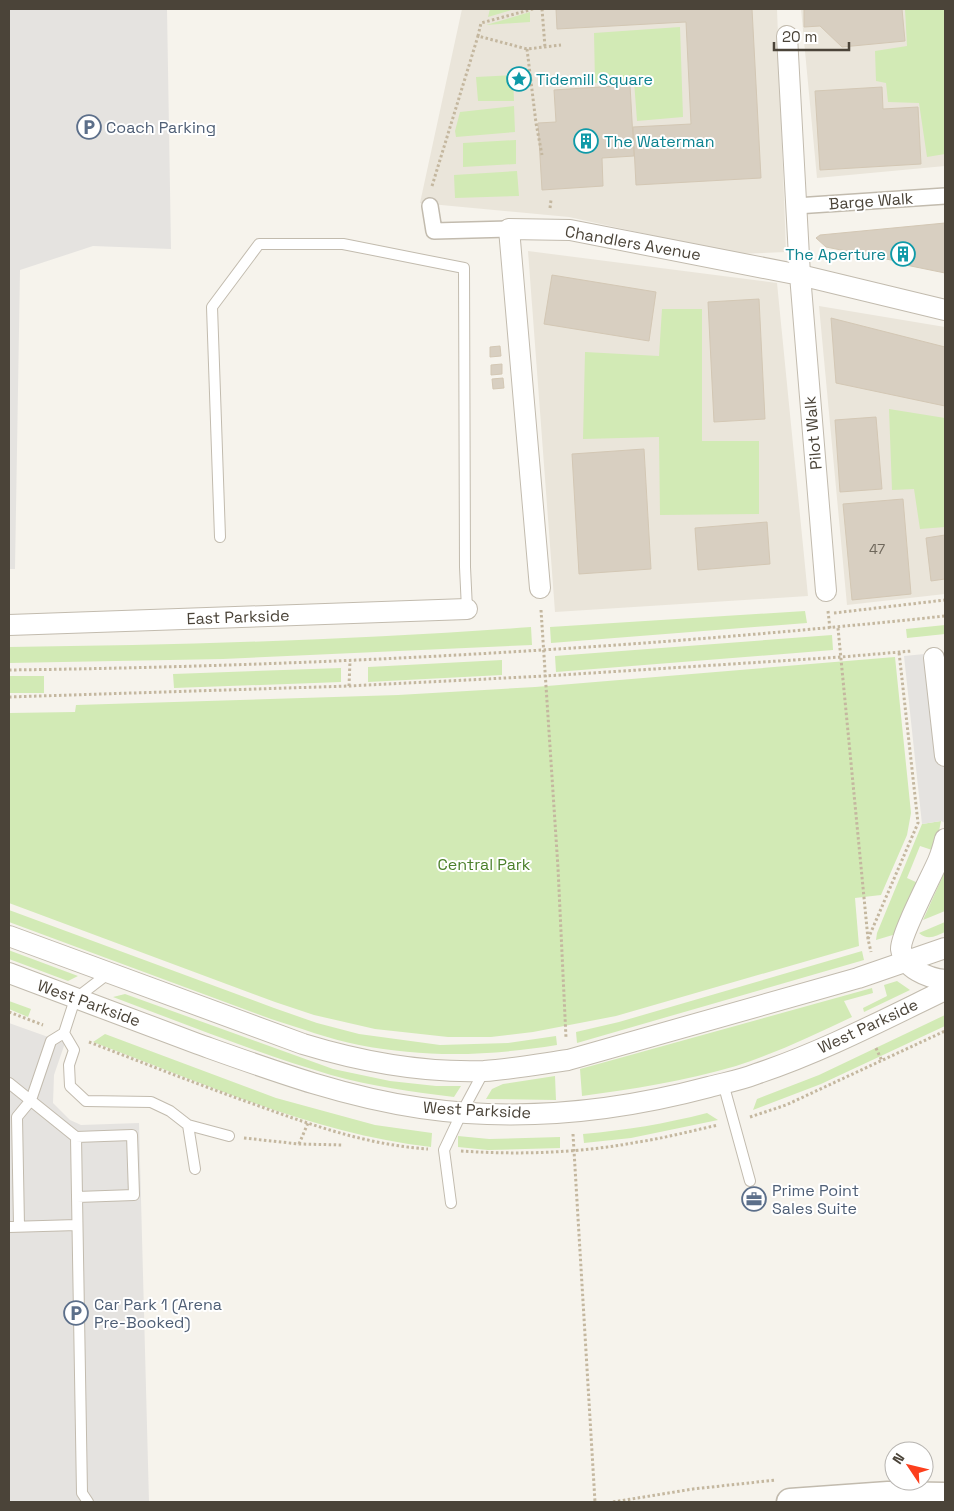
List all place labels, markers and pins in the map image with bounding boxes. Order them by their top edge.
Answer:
place icon: Tidemill Square [506,66,532,92]
place label: Tidemill Square [536,69,653,90]
parking icon: Coach Parking [76,114,102,140]
place label: Coach Parking [106,117,216,138]
building icon: The Waterman [573,128,599,154]
place label: The Waterman [604,131,715,152]
building icon: The Aperture [890,241,916,267]
place label: The Aperture [785,244,886,265]
place label: Prime Point Sales Suite [772,1180,859,1219]
office icon: Prime Point Sales Suite [741,1186,767,1212]
place label: Car Park 1 (Arena Pre-Booked) [94,1294,222,1333]
parking icon: Car Park 1 (Arena Pre-Booked) [63,1300,89,1326]

